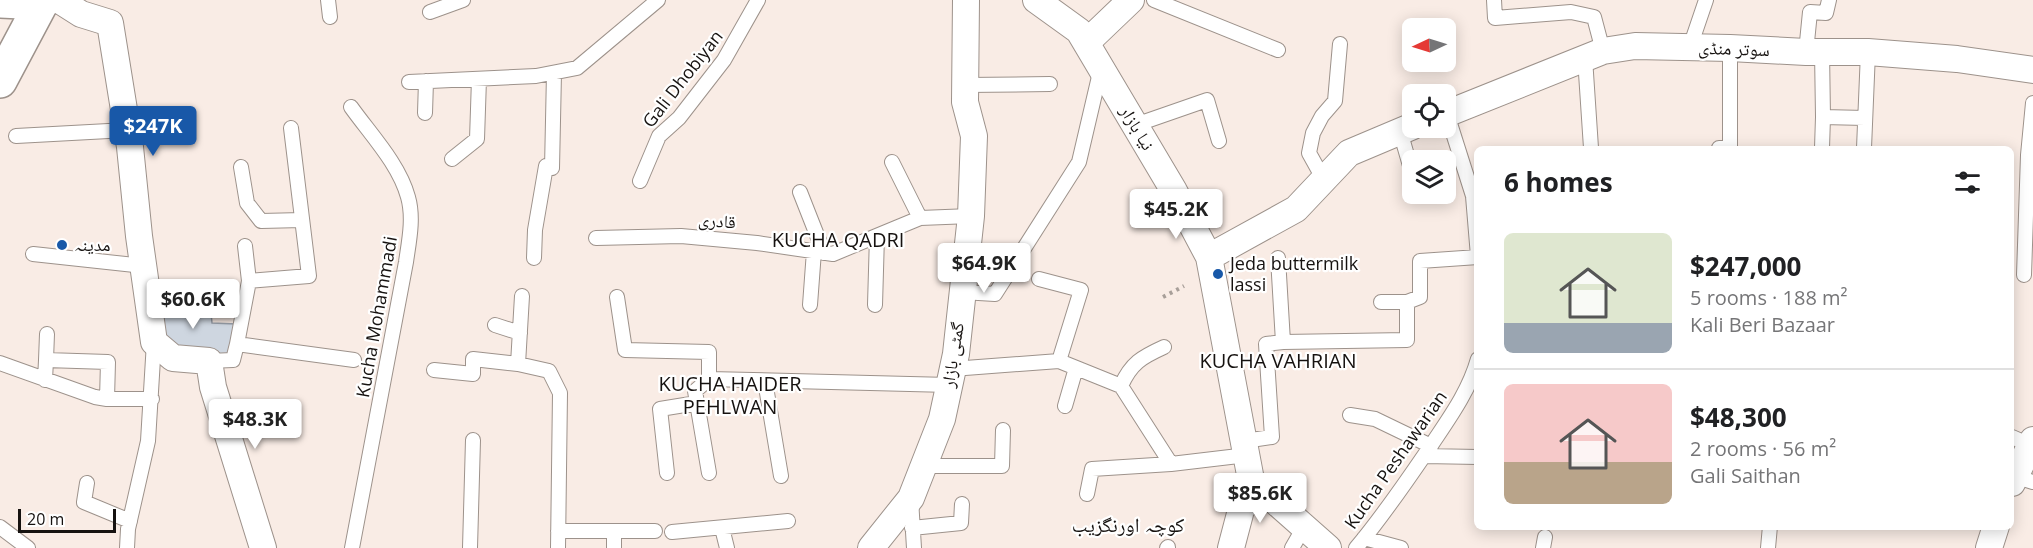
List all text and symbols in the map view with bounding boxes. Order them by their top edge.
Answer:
north arrow [1402,18,1456,72]
map controls [1402,18,1456,204]
street label: Gali Dhobiyan [637,25,728,132]
street label: سوتر منڈی [1698,35,1770,61]
button: locate [1402,84,1456,138]
street label: نیا بازار [1115,100,1161,154]
pin: $247K [111,106,195,157]
text: $247K [123,112,183,139]
button: layers [1402,150,1456,204]
text: 6 homes [1504,164,1613,200]
icon: filters [1951,166,1984,199]
pin: $45.2K [1127,189,1225,240]
text: $45.2K [1144,195,1208,222]
street label: قادری [697,206,737,234]
district label: KUCHA QADRI [772,226,904,253]
place label: مدینہ [74,232,111,256]
street label: Kucha Mohammadi [350,234,402,399]
marker: مدینہ [55,238,69,252]
pin: $64.9K [935,243,1033,294]
text: $247,000 [1690,248,1801,284]
text: $64.9K [952,249,1016,276]
place label: Jeda buttermilk lassi [1228,251,1359,296]
icon: home [1552,257,1624,329]
marker: Jeda buttermilk lassi [1211,267,1225,281]
pin: $60.6K [144,279,242,330]
text: 5 rooms · 188 m² [1690,284,1848,311]
text: $60.6K [161,285,225,312]
text: Kali Beri Bazaar [1690,311,1835,338]
street label: گمٹی بازار [935,320,969,390]
district label: KUCHA VAHRIAN [1200,347,1356,374]
district label: KUCHA HAIDER PEHLWAN [659,370,802,420]
street label: Kucha Peshawarian [1338,385,1452,533]
pin: $48.3K [206,399,304,450]
text: $48,300 [1690,399,1787,435]
text: $48.3K [223,405,287,432]
icon: home [1552,408,1624,480]
text: 2 rooms · 56 m² [1690,435,1836,462]
text: Gali Saithan [1690,462,1801,489]
pin: $85.6K [1211,473,1309,524]
text: $85.6K [1228,479,1292,506]
scale bar [18,506,116,534]
text: 20 m [27,508,64,530]
district label: کوچہ اورنگزیب [1072,511,1184,538]

